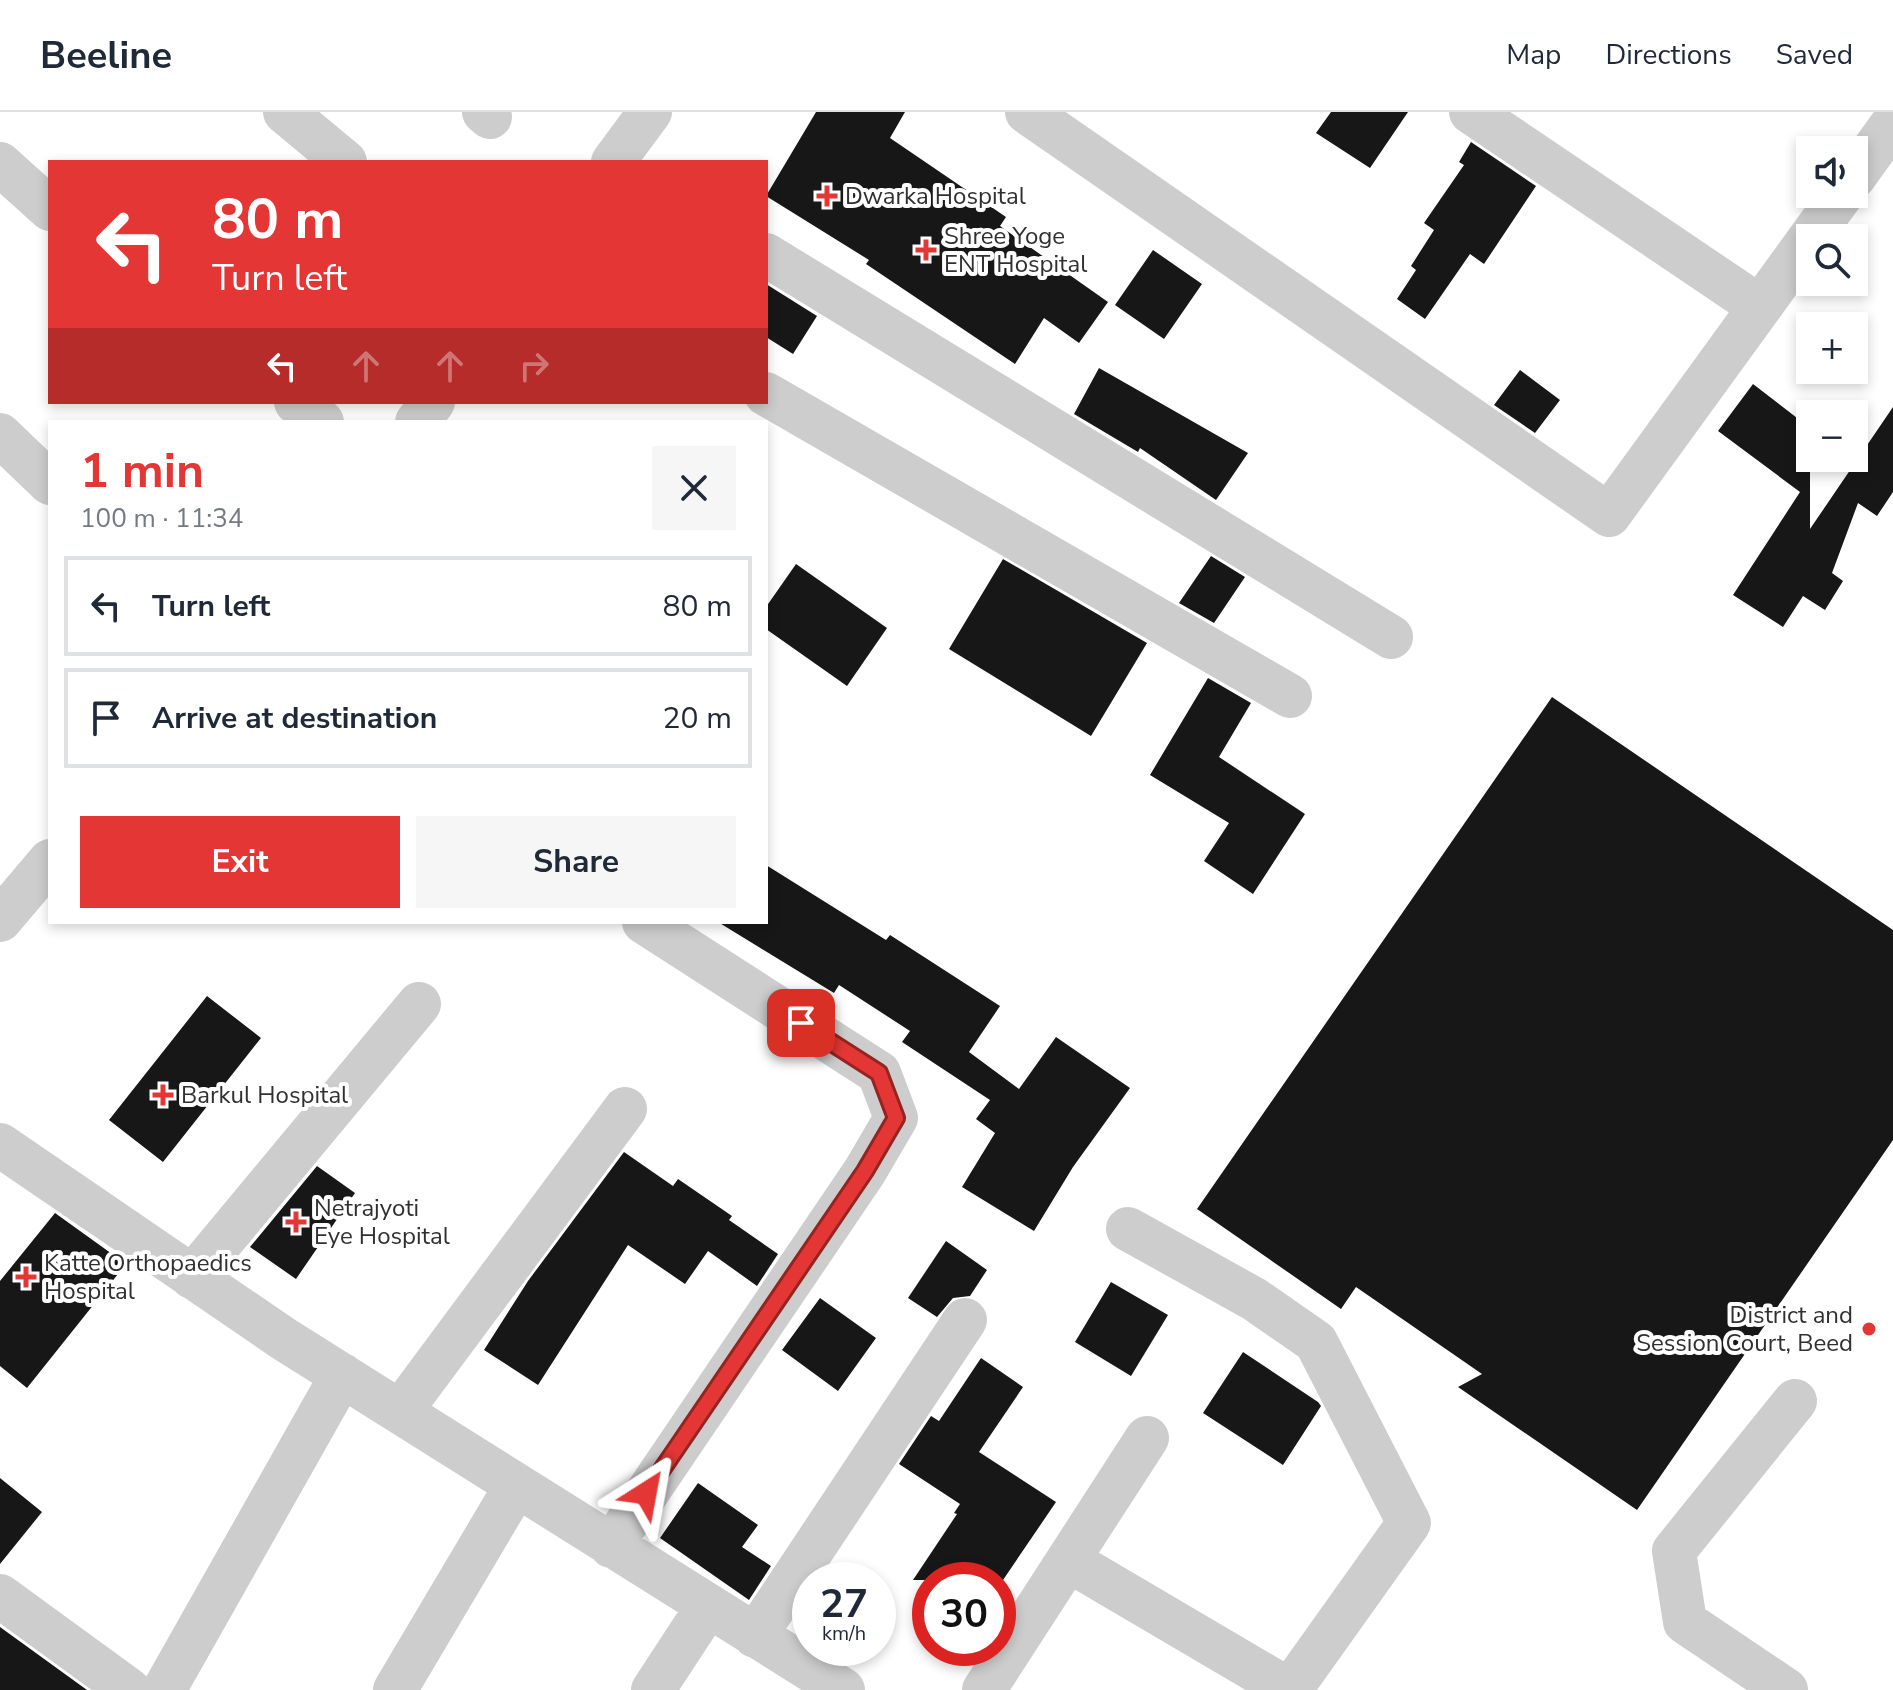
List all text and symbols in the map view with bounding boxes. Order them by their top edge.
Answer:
text: Beeline [40,30,172,81]
text: Map [1506,36,1561,74]
text: Directions [1605,36,1732,74]
text: Saved [1776,36,1853,74]
map controls [1796,136,1868,472]
button: sound [1796,136,1868,208]
place label: Dwarka Hospital [845,180,1026,212]
text: 80 m [212,181,343,258]
marker: Dwarka Hospital [816,185,838,207]
icon: left [80,192,184,296]
place label: Shree Yoge ENT Hospital [944,220,1087,280]
button: search [1796,224,1868,296]
marker: Shree Yoge ENT Hospital [915,239,937,261]
text: Turn left [212,254,347,303]
button: + [1796,312,1868,384]
icon: left [260,344,304,388]
icon: ahead [344,344,388,388]
icon: ahead [428,344,472,388]
icon: right [512,344,556,388]
button: − [1796,400,1868,472]
text: 1 min [80,438,204,504]
button: close [652,446,736,530]
text: 100 m · 11:34 [80,501,243,536]
icon: left [84,584,128,628]
text: Turn left [152,586,270,627]
text: 80 m [663,586,732,627]
icon: arrive [84,696,128,740]
text: Arrive at destination [152,698,437,739]
text: 20 m [663,698,732,739]
button: Exit [80,816,400,908]
button: Share [416,816,736,908]
pin [767,989,835,1057]
icon: arrive [779,1001,823,1045]
place label: Barkul Hospital [181,1079,348,1111]
marker: Barkul Hospital [152,1084,174,1106]
place label: Netrajyoti Eye Hospital [314,1192,450,1252]
marker: Netrajyoti Eye Hospital [285,1211,307,1233]
place label: Katte Orthopaedics Hospital [44,1247,252,1307]
marker: Katte Orthopaedics Hospital [15,1266,37,1288]
place label: District and Session Court, Beed [1636,1299,1853,1359]
marker: District and Session Court, Beed [1860,1320,1878,1338]
position arrow [604,1451,688,1535]
speed limit sign: 30 [912,1562,1016,1666]
text: 27 [820,1577,868,1631]
text: km/h [822,1620,866,1647]

